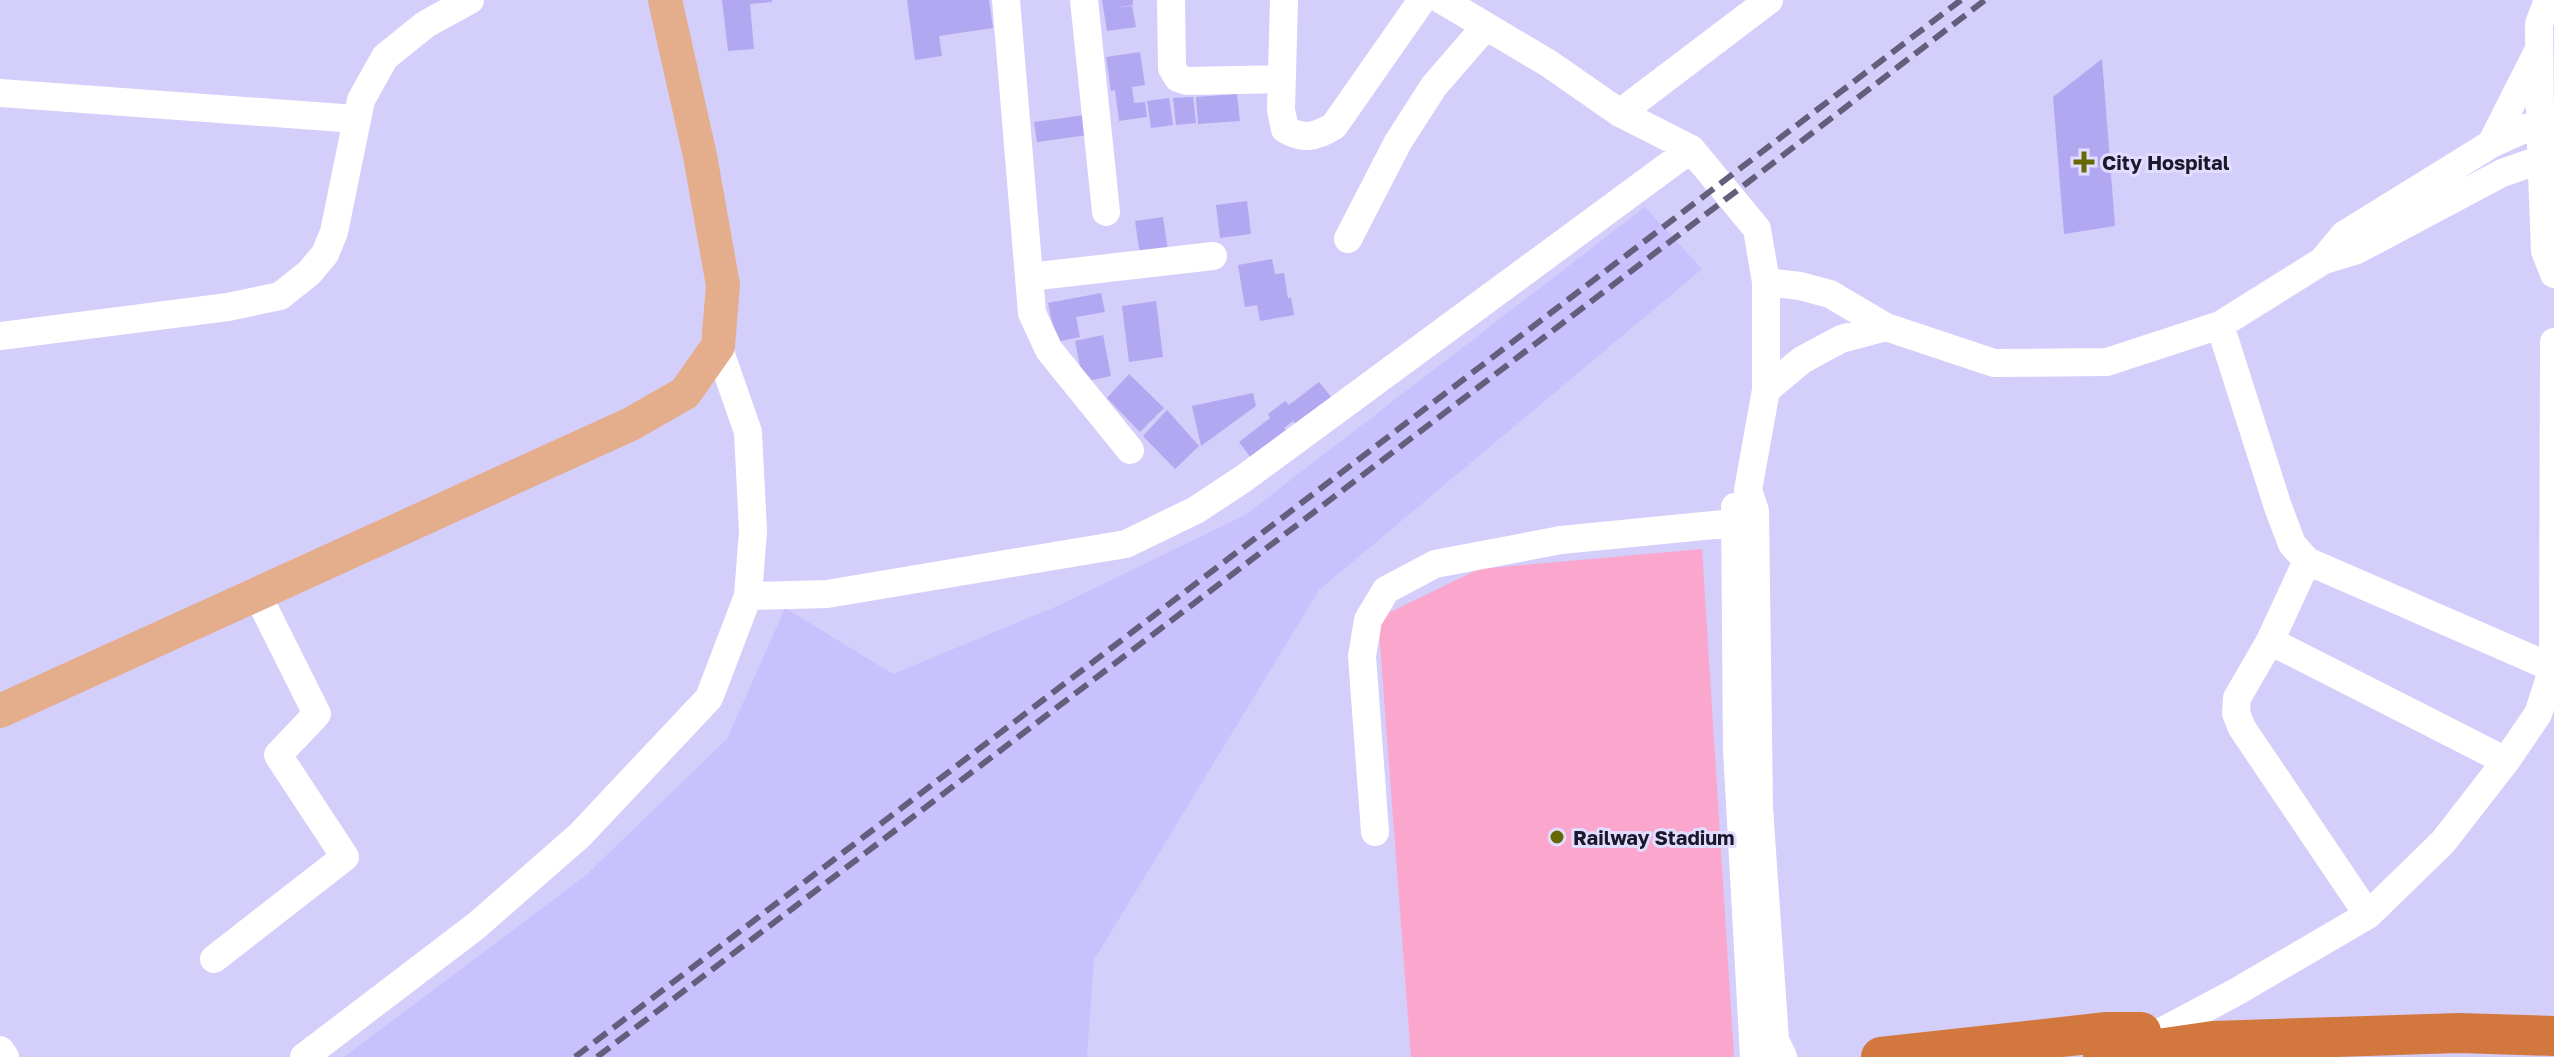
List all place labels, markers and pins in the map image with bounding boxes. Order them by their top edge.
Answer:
place label: City Hospital [2102,150,2230,174]
marker: City Hospital [2073,151,2095,173]
place label: Railway Stadium [1573,825,1735,849]
marker: Railway Stadium [1548,828,1566,846]

